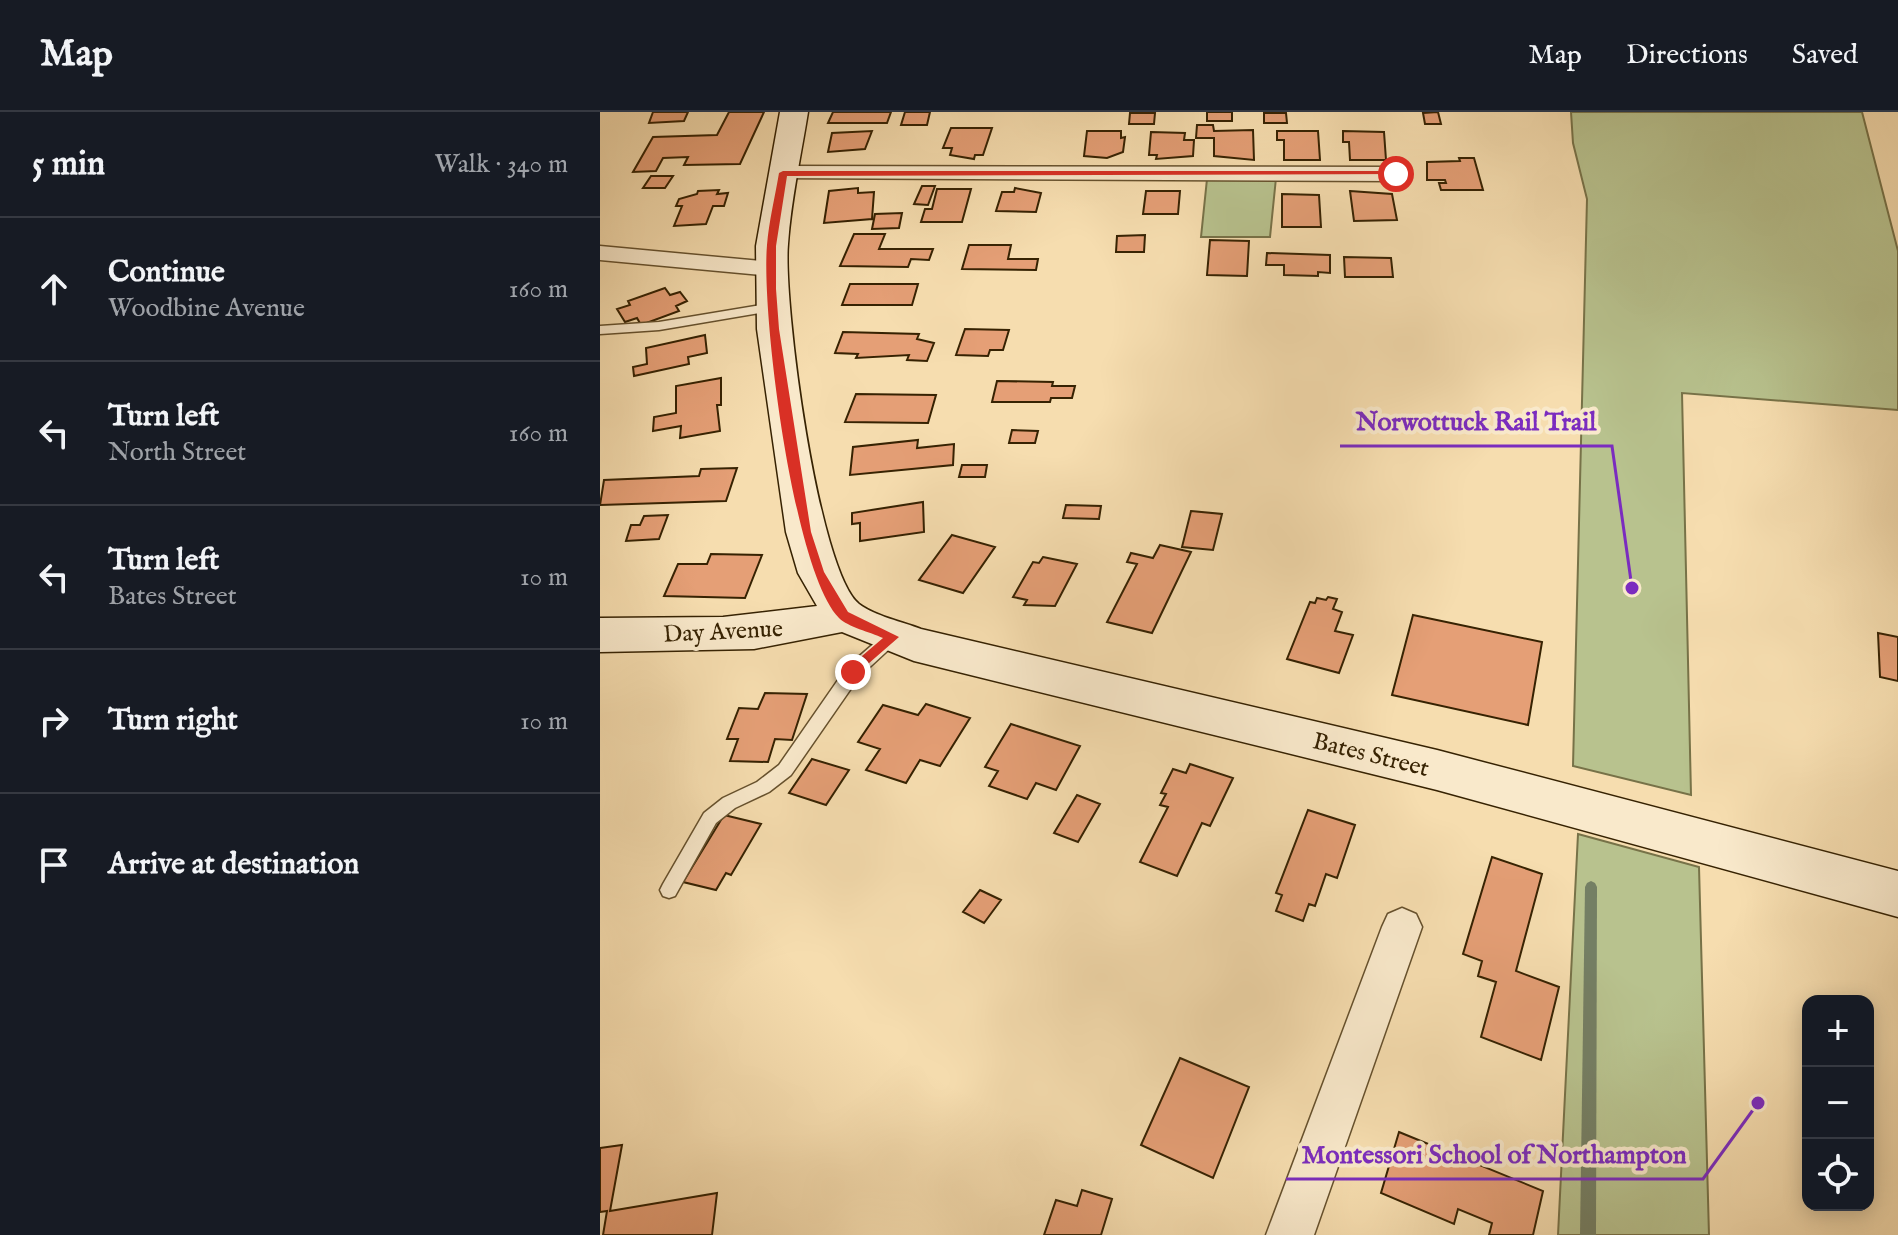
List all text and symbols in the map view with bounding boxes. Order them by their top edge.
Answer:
text: Map [40,31,113,79]
text: Map [1528,38,1582,73]
text: Directions [1626,38,1748,73]
text: Saved [1792,38,1858,73]
text: 5 min [32,143,105,186]
text: Walk · 340 m [434,148,568,181]
route start [1378,156,1414,192]
text: Continue [108,254,225,292]
icon: ahead [32,267,76,311]
text: 160 m [509,273,568,306]
text: Woodbine Avenue [108,292,305,325]
callout: Norwottuck Rail Trail [1340,396,1612,446]
text: Turn left [108,398,219,436]
text: Norwottuck Rail Trail [1355,406,1597,439]
icon: left [32,411,76,455]
text: 160 m [509,417,568,450]
text: North Street [108,436,246,469]
text: Turn left [108,542,219,580]
icon: left [32,555,76,599]
text: 10 m [520,561,568,594]
text: Bates Street [108,580,237,613]
street label: Day Avenue [662,614,784,651]
route end [835,654,871,690]
icon: right [32,699,76,743]
text: Turn right [108,702,238,740]
text: 10 m [520,705,568,738]
street label: Bates Street [1309,726,1432,785]
icon: arrive [32,843,76,887]
text: Arrive at destination [108,846,359,884]
map controls [1802,995,1874,1211]
button: + [1802,995,1874,1067]
button: − [1802,1067,1874,1139]
callout: Montessori School of Northampton [1286,1129,1703,1179]
text: Montessori School of Northampton [1301,1139,1687,1172]
button: locate [1802,1139,1874,1211]

